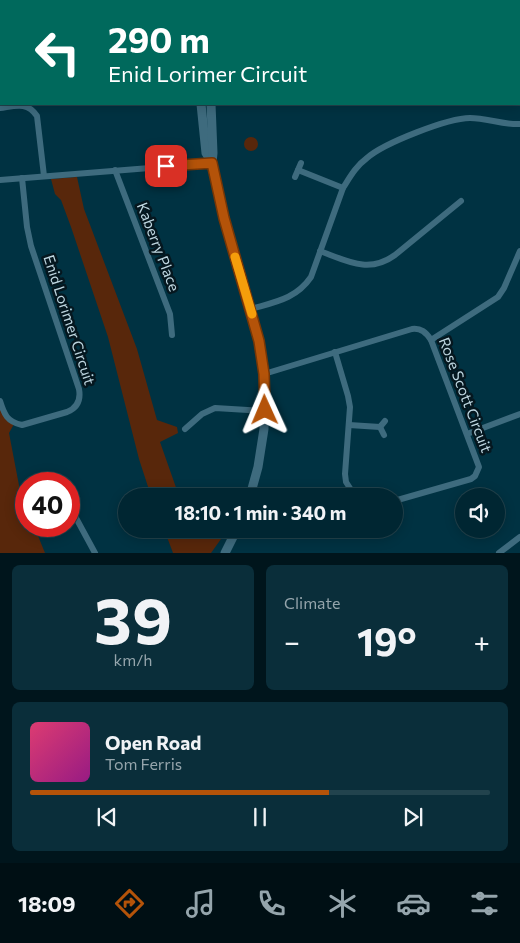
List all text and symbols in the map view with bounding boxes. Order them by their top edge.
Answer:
text: 290 m [108,17,210,60]
icon: left [25,20,90,85]
text: Enid Lorimer Circuit [108,60,307,87]
pin [145,145,187,187]
icon: arrive [152,152,180,180]
street label: Kaberry Place [134,200,184,294]
street label: Enid Lorimer Circuit [40,252,99,387]
street label: Rose Scott Circuit [436,335,496,455]
position arrow [238,383,290,435]
speed limit sign: 40 [15,472,80,537]
map controls [455,488,505,538]
button: sound [455,488,505,538]
text: 18:10 · 1 min · 340 m [175,501,346,524]
text: 39 [94,578,172,657]
text: Climate [284,593,340,612]
text: 19° [357,617,417,664]
text: − [284,624,300,658]
text: + [474,624,490,658]
text: km/h [114,650,152,669]
text: Open Road [105,731,201,754]
text: Tom Ferris [105,754,182,773]
icon: previous [93,803,121,831]
icon: pause [246,803,274,831]
icon: next [399,803,427,831]
icon: directions [112,886,147,921]
icon: music [183,886,218,921]
icon: phone [254,886,289,921]
icon: climate [325,886,360,921]
icon: car [396,886,431,921]
icon: filters [467,886,502,921]
text: 18:09 [18,890,76,917]

